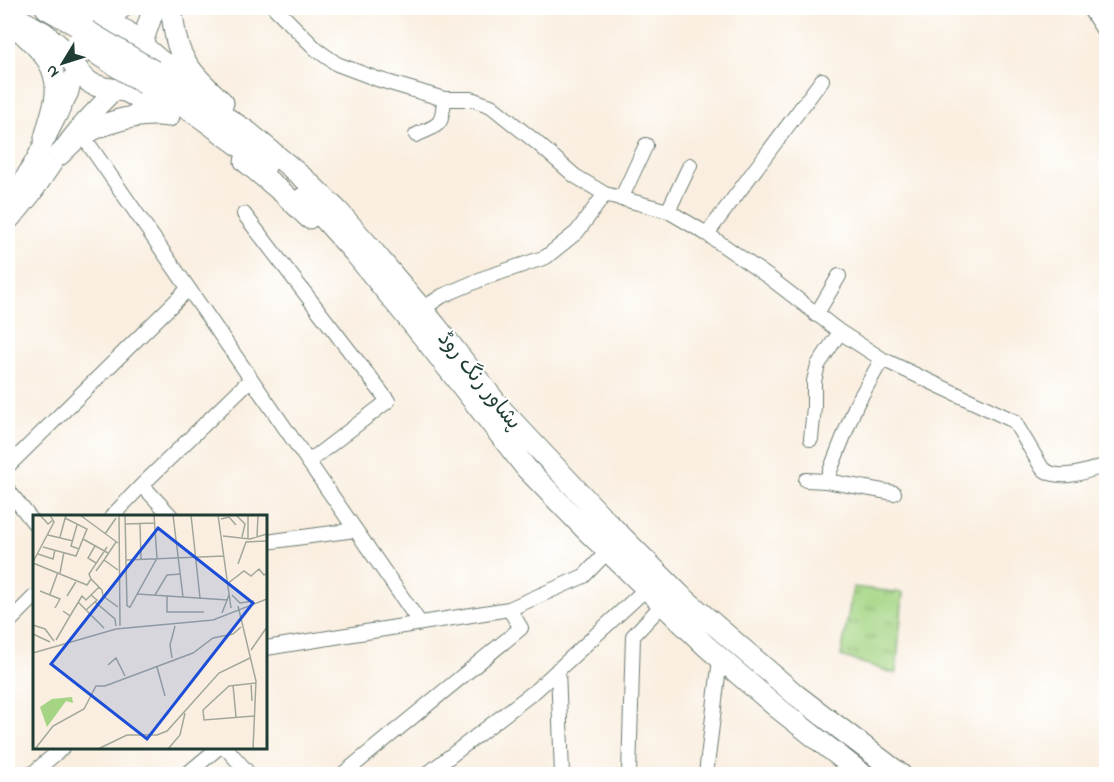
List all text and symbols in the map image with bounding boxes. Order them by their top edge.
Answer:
north arrow [33,33,93,93]
text: N [40,59,66,83]
street label: پشاور رنگ روڈ [429,326,528,437]
inset map [33,515,267,749]

